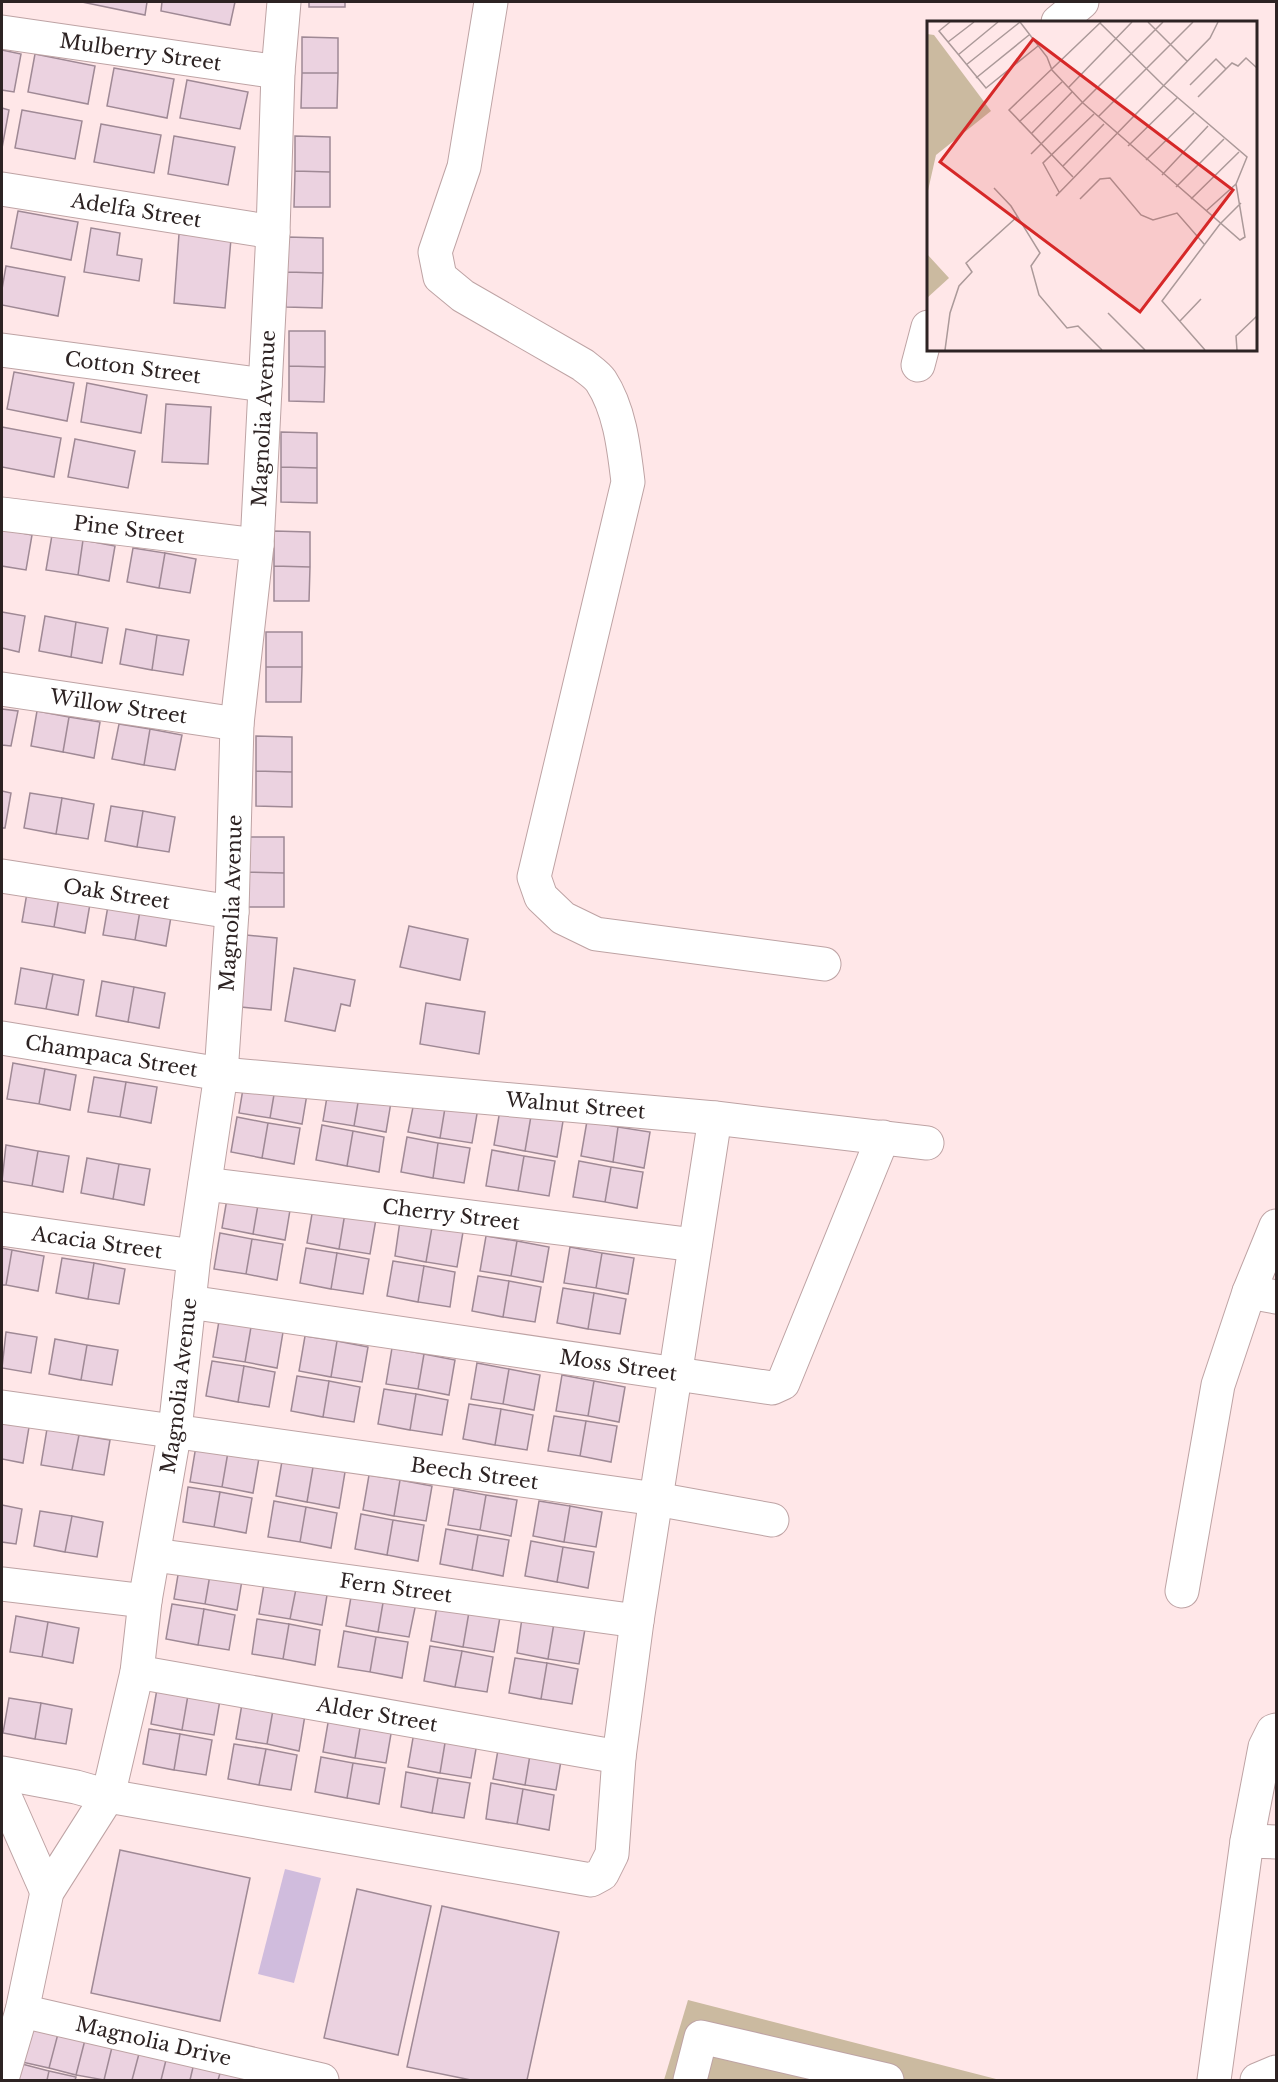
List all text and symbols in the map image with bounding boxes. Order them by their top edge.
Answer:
inset map [927,21,1257,351]
street label: Mulberry Street [58,29,223,76]
street label: Adelfa Street [68,188,204,233]
street label: Magnolia Avenue [247,329,280,507]
street label: Cotton Street [63,346,203,388]
street label: Pine Street [72,511,186,548]
street label: Willow Street [48,684,189,729]
street label: Magnolia Avenue [215,814,247,992]
street label: Oak Street [61,874,172,914]
street label: Champaca Street [23,1030,200,1082]
street label: Walnut Street [504,1087,647,1124]
street label: Cherry Street [381,1194,522,1235]
street label: Acacia Street [29,1221,164,1263]
street label: Magnolia Avenue [156,1297,201,1476]
street label: Moss Street [558,1345,679,1386]
street label: Beech Street [409,1453,540,1494]
street label: Fern Street [338,1568,454,1608]
street label: Alder Street [314,1692,440,1737]
street label: Magnolia Drive [73,2012,234,2071]

